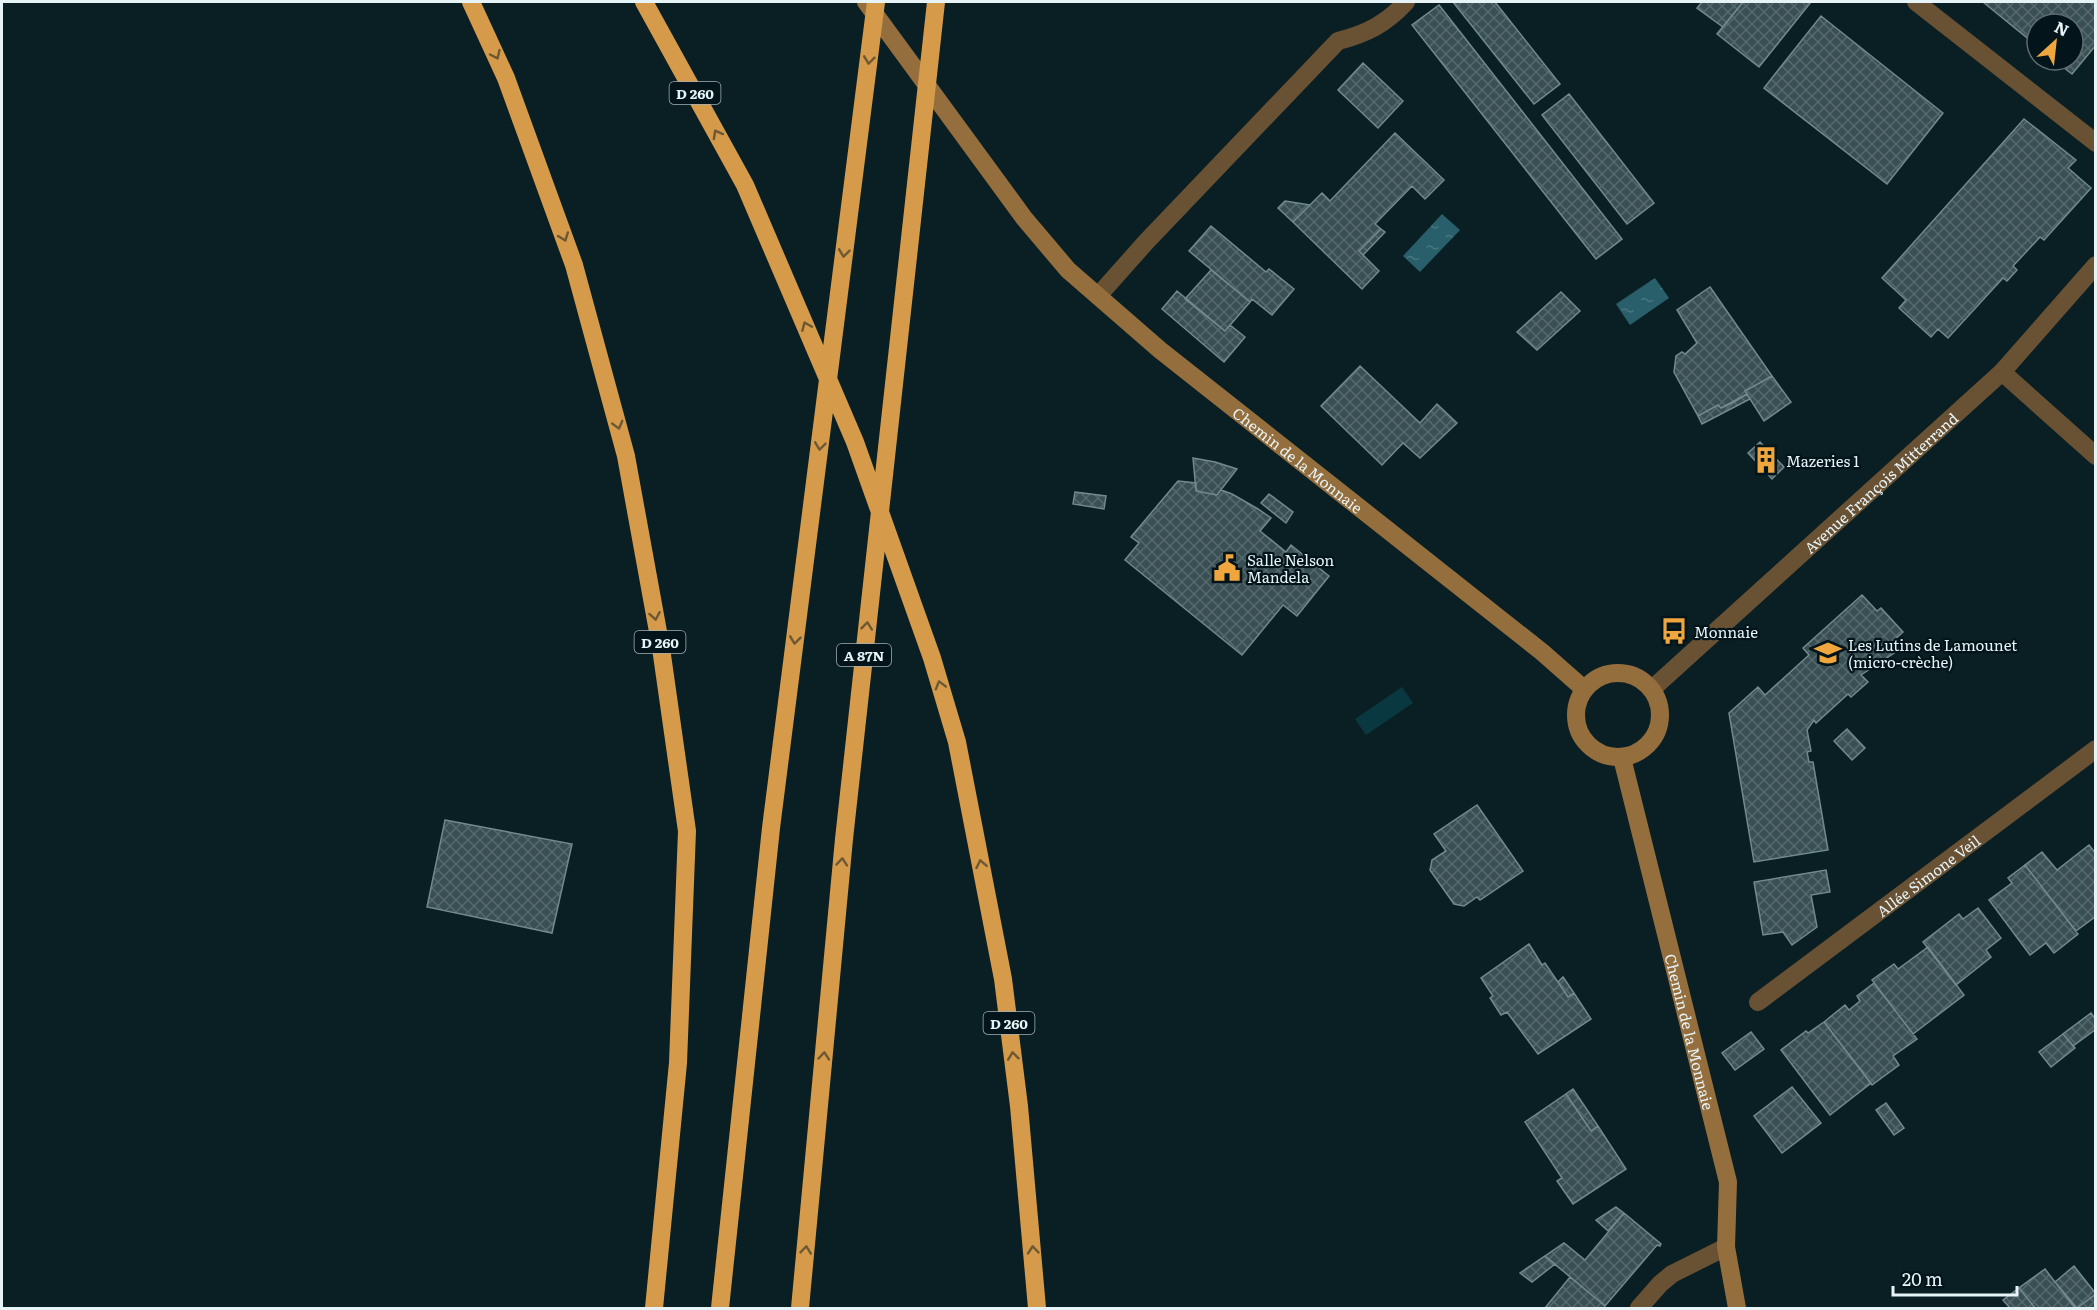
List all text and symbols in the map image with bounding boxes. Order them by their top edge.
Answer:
north arrow [2025,12,2085,72]
text: N [2051,14,2074,41]
one-way arrow [488,48,500,59]
one-way arrow [863,55,876,64]
road number: D 260 [670,82,720,104]
one-way arrow [713,130,724,140]
one-way arrow [556,231,569,242]
one-way arrow [839,248,851,258]
one-way arrow [801,321,813,332]
street label: Chemin de la Monnaie [1228,401,1369,518]
street label: Avenue François Mitterrand [1798,406,1962,558]
one-way arrow [610,420,623,430]
one-way arrow [814,442,826,451]
building icon: Mazeries 1 [1751,445,1781,475]
place label: Mazeries 1 [1786,449,1859,472]
place label: Salle Nelson Mandela [1247,548,1334,588]
public building icon: Salle Nelson Mandela [1212,553,1242,583]
one-way arrow [648,611,661,621]
bus stop icon: Monnaie [1659,616,1689,646]
place label: Monnaie [1694,620,1758,643]
one-way arrow [860,622,873,631]
road number: D 260 [634,631,686,653]
place label: Les Lutins de Lamounet (micro-crèche) [1848,633,2017,673]
one-way arrow [789,635,801,644]
school or university icon: Les Lutins de Lamounet (micro-crèche) [1813,638,1843,668]
road number: A 87N [837,644,891,666]
one-way arrow [935,681,947,691]
street label: Allée Simone Veil [1871,828,1985,922]
one-way arrow [835,857,848,867]
one-way arrow [975,859,988,869]
street label: Chemin de la Monnaie [1660,951,1721,1112]
road number: D 260 [984,1012,1034,1034]
one-way arrow [817,1052,830,1061]
one-way arrow [1007,1052,1020,1061]
one-way arrow [799,1246,812,1255]
one-way arrow [1027,1246,1040,1255]
scale bar [1893,1259,2018,1297]
text: 20 m [1902,1265,1943,1292]

